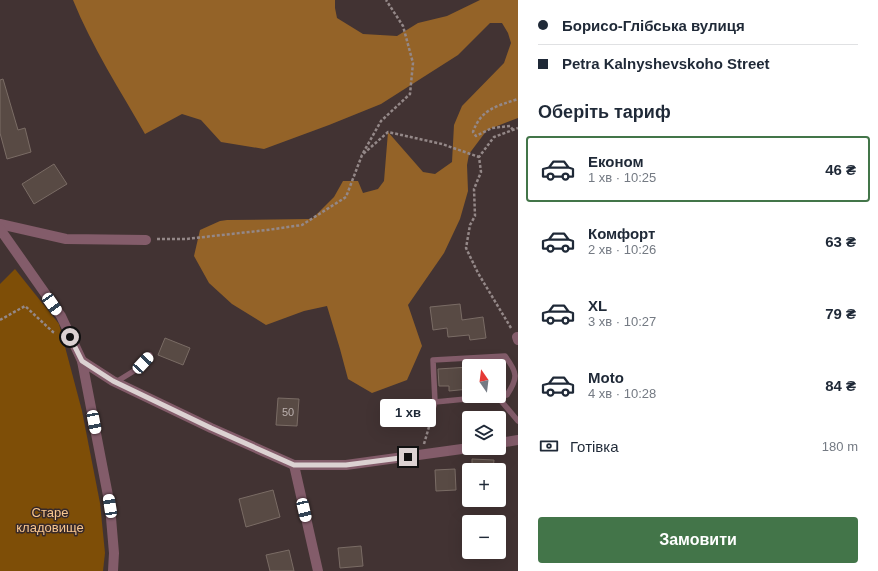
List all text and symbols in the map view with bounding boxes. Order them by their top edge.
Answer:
text: Борисо-Глібська вулиця [562,17,745,34]
text: Petra Kalnyshevskoho Street [562,55,770,72]
text: Оберіть тариф [538,102,671,122]
icon: car [540,151,576,187]
text: Економ [588,153,644,170]
text: 46 ₴ [825,161,856,178]
text: 1 хв · 10:25 [588,170,656,185]
icon: car [540,223,576,259]
text: Комфорт [588,225,655,242]
text: 63 ₴ [825,233,856,250]
text: 2 хв · 10:26 [588,242,656,257]
car [40,291,64,317]
icon: car [540,295,576,331]
text: XL [588,297,607,314]
text: 79 ₴ [825,305,856,322]
text: 3 хв · 10:27 [588,314,656,329]
route start [61,328,79,346]
car [130,350,156,376]
north arrow [462,359,506,403]
map controls [462,359,506,559]
icon: car [540,367,576,403]
text: Moto [588,369,624,386]
text: 84 ₴ [825,377,856,394]
text: 4 хв · 10:28 [588,386,656,401]
callout: 1 хв [380,399,436,427]
text: 1 хв [395,405,421,420]
house number: 50 [282,406,294,418]
car [86,409,102,435]
button: layers [462,411,506,455]
icon: cash [538,435,560,457]
text: Готівка [570,438,619,455]
text: 180 m [822,439,858,454]
route end [399,448,417,466]
button: + [462,463,506,507]
car [102,493,118,519]
car [295,497,313,523]
park label: Старе кладовище [16,505,84,535]
button: − [462,515,506,559]
button: Замовити [538,517,858,563]

